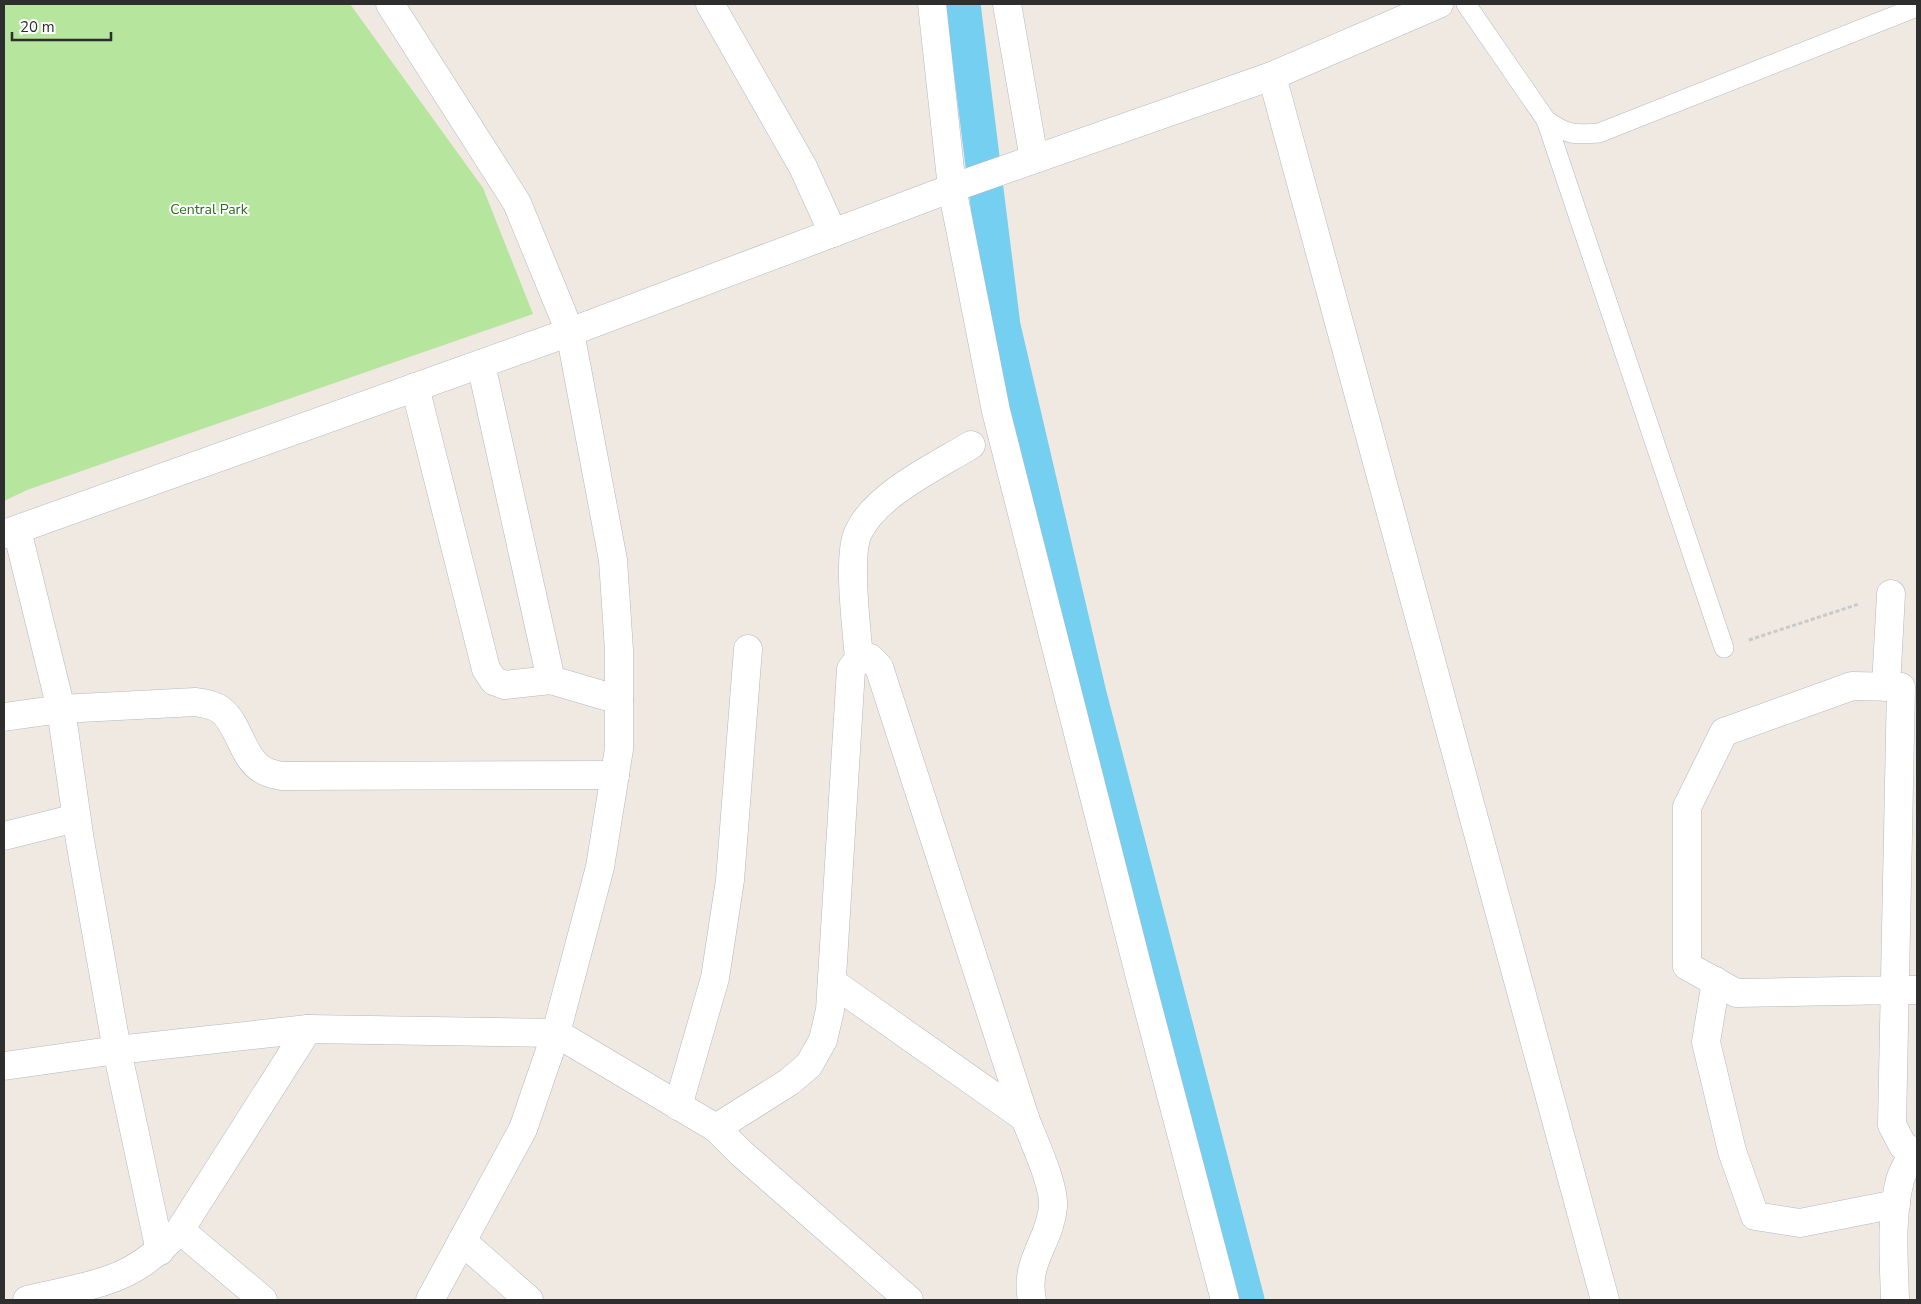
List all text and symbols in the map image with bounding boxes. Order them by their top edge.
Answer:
scale bar [12,10,111,42]
text: 20 m [20,17,55,37]
park label: Central Park [170,200,249,219]

